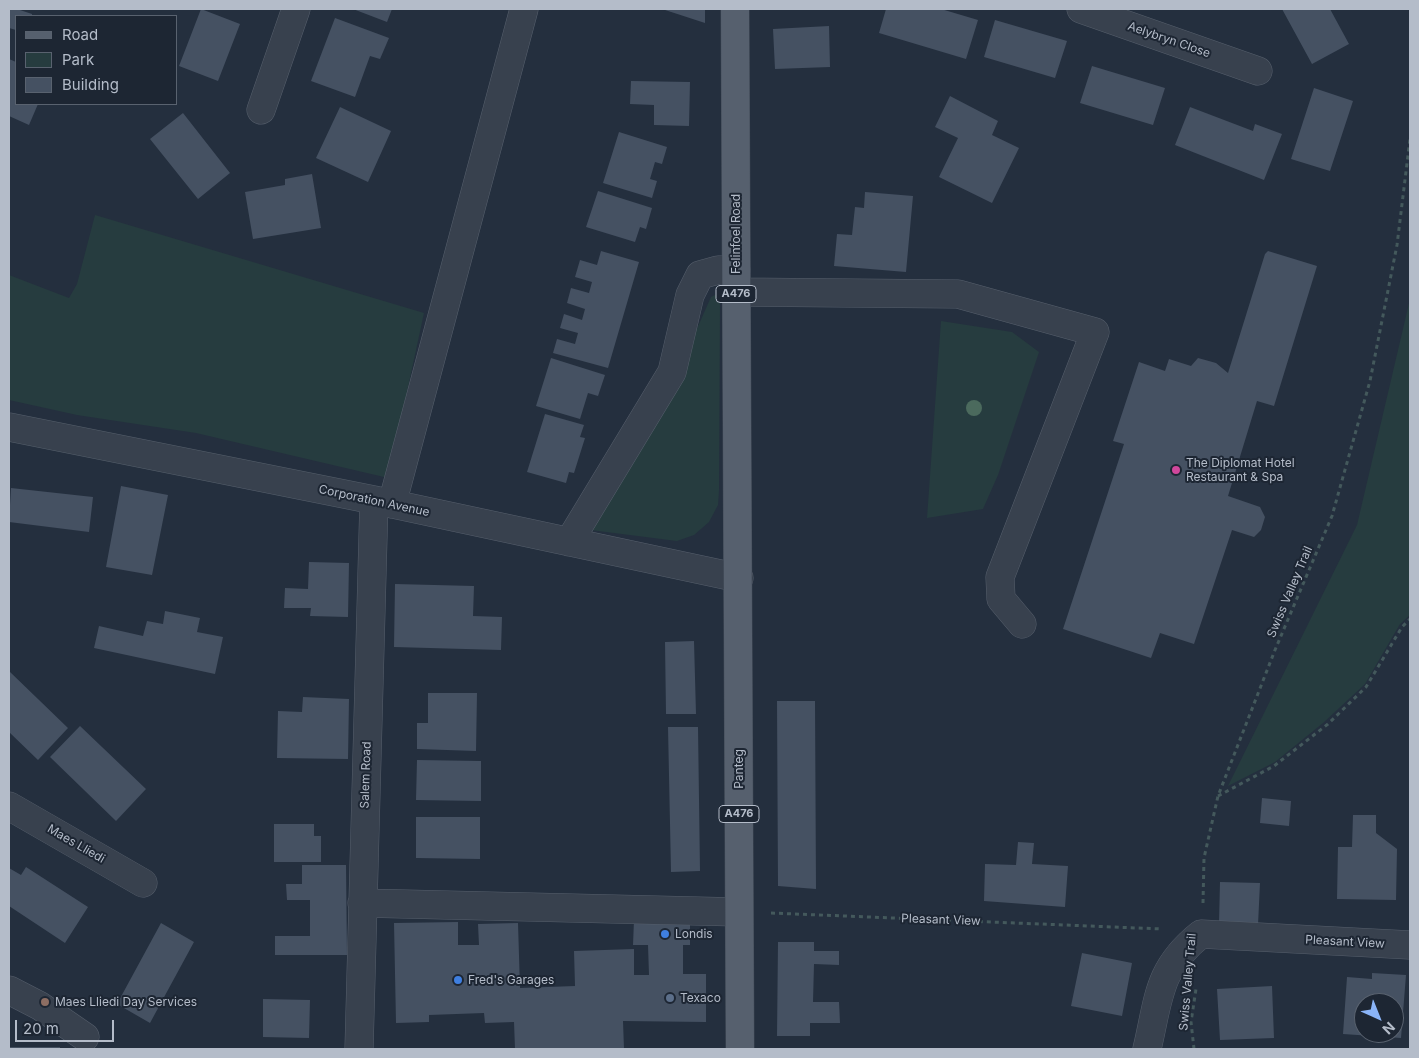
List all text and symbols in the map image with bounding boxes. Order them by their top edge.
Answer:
legend [15,15,178,105]
street label: Aelybryn Close [1126,19,1212,61]
text: Road [62,25,98,44]
text: Park [62,50,94,69]
text: Building [62,75,119,94]
street label: Felinfoel Road [729,194,743,274]
road number: A476 [716,286,756,302]
place label: The Diplomat Hotel Restaurant & Spa [1186,456,1295,484]
marker: The Diplomat Hotel Restaurant & Spa [1170,464,1182,476]
street label: Corporation Avenue [317,482,431,520]
street label: Swiss Valley Trail [1264,544,1316,640]
street label: Salem Road [358,741,374,809]
street label: Panteg [732,749,746,789]
road number: A476 [719,806,759,822]
street label: Maes Lliedi [45,822,107,866]
street label: Pleasant View [901,911,981,929]
place label: Londis [675,927,713,941]
marker: Londis [659,928,671,940]
street label: Swiss Valley Trail [1177,933,1199,1031]
street label: Pleasant View [1305,933,1385,951]
place label: Fred's Garages [468,973,554,987]
marker: Fred's Garages [452,974,464,986]
place label: Texaco [680,991,721,1005]
marker: Texaco [664,992,676,1004]
north arrow [1354,993,1404,1043]
place label: Maes Lliedi Day Services [55,995,197,1009]
marker: Maes Lliedi Day Services [39,996,51,1008]
scale bar [18,1010,116,1042]
text: 20 m [23,1019,59,1038]
text: N [1379,1019,1399,1038]

